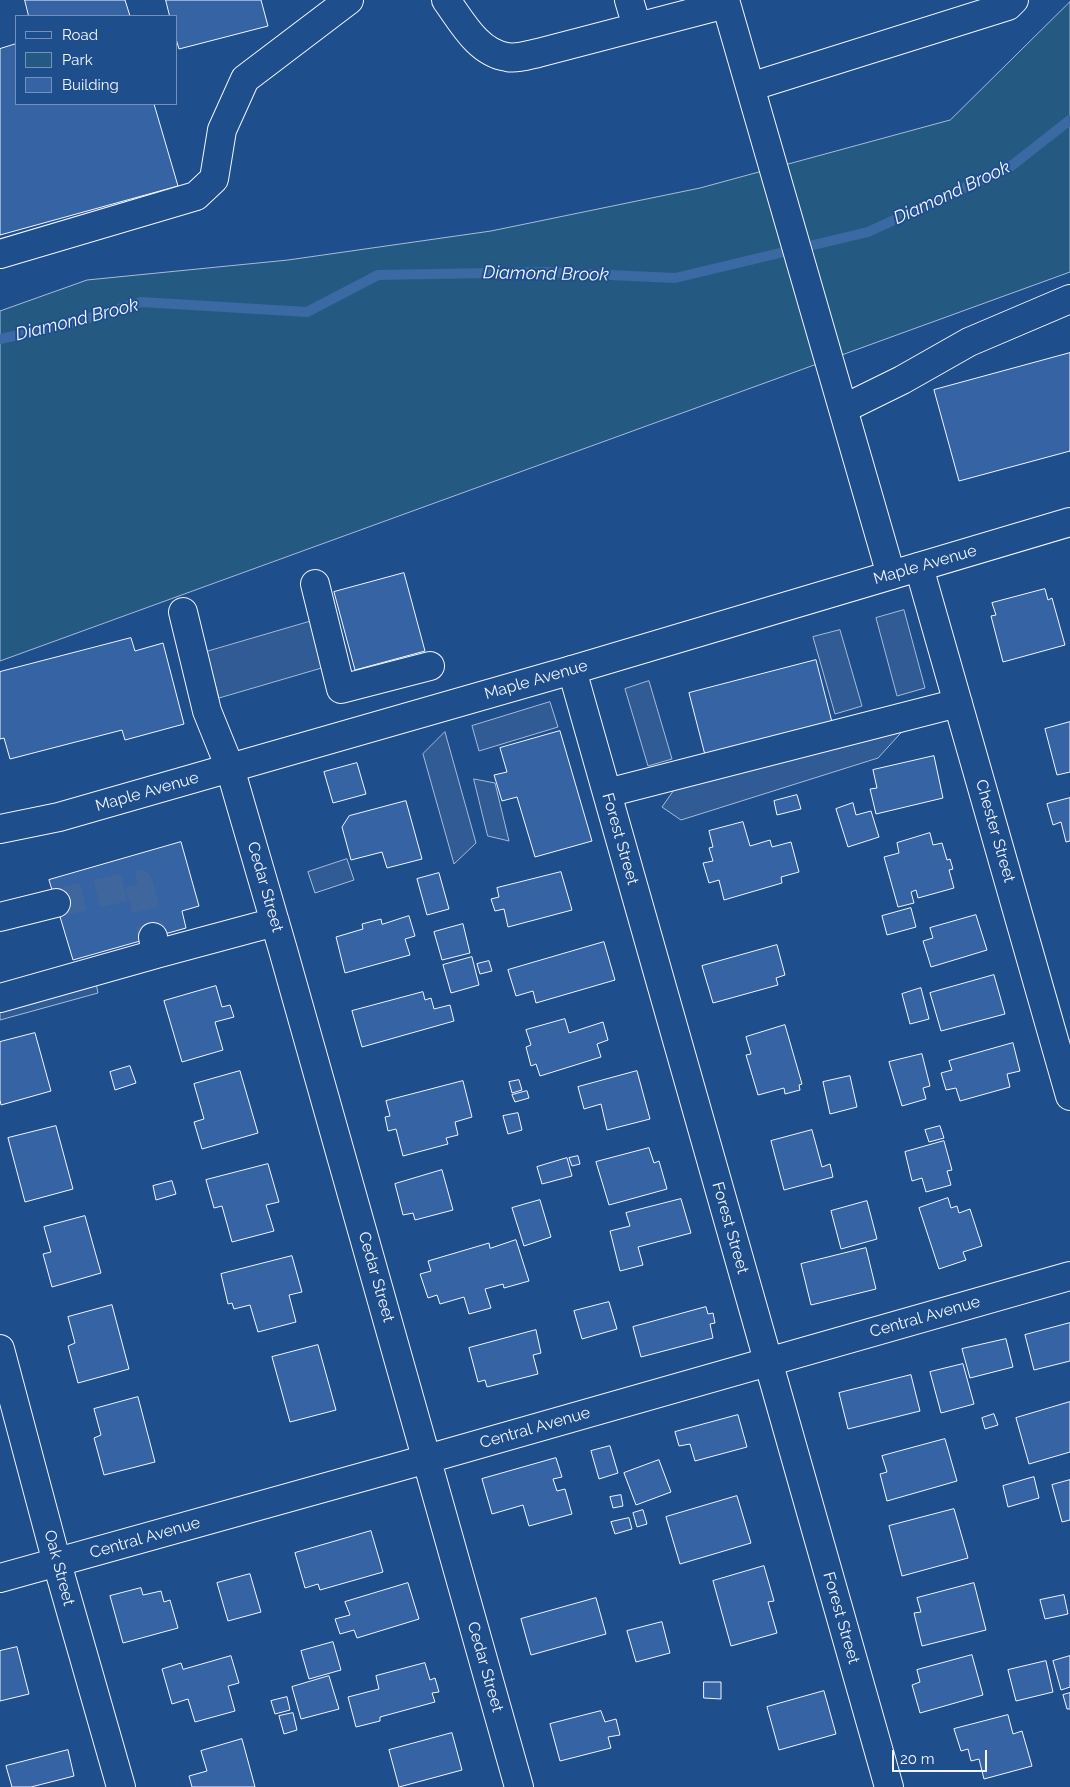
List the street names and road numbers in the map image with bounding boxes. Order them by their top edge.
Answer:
street label: Maple Avenue [871,541,979,589]
street label: Maple Avenue [482,656,590,704]
street label: Maple Avenue [93,768,201,816]
street label: Chester Street [971,777,1019,885]
street label: Forest Street [598,791,642,887]
street label: Cedar Street [243,840,287,934]
street label: Forest Street [708,1180,752,1276]
street label: Cedar Street [354,1230,398,1324]
street label: Central Avenue [868,1292,982,1342]
street label: Central Avenue [478,1403,592,1453]
street label: Central Avenue [88,1513,202,1563]
street label: Oak Street [40,1528,78,1608]
street label: Forest Street [819,1570,863,1666]
street label: Cedar Street [463,1620,507,1714]

